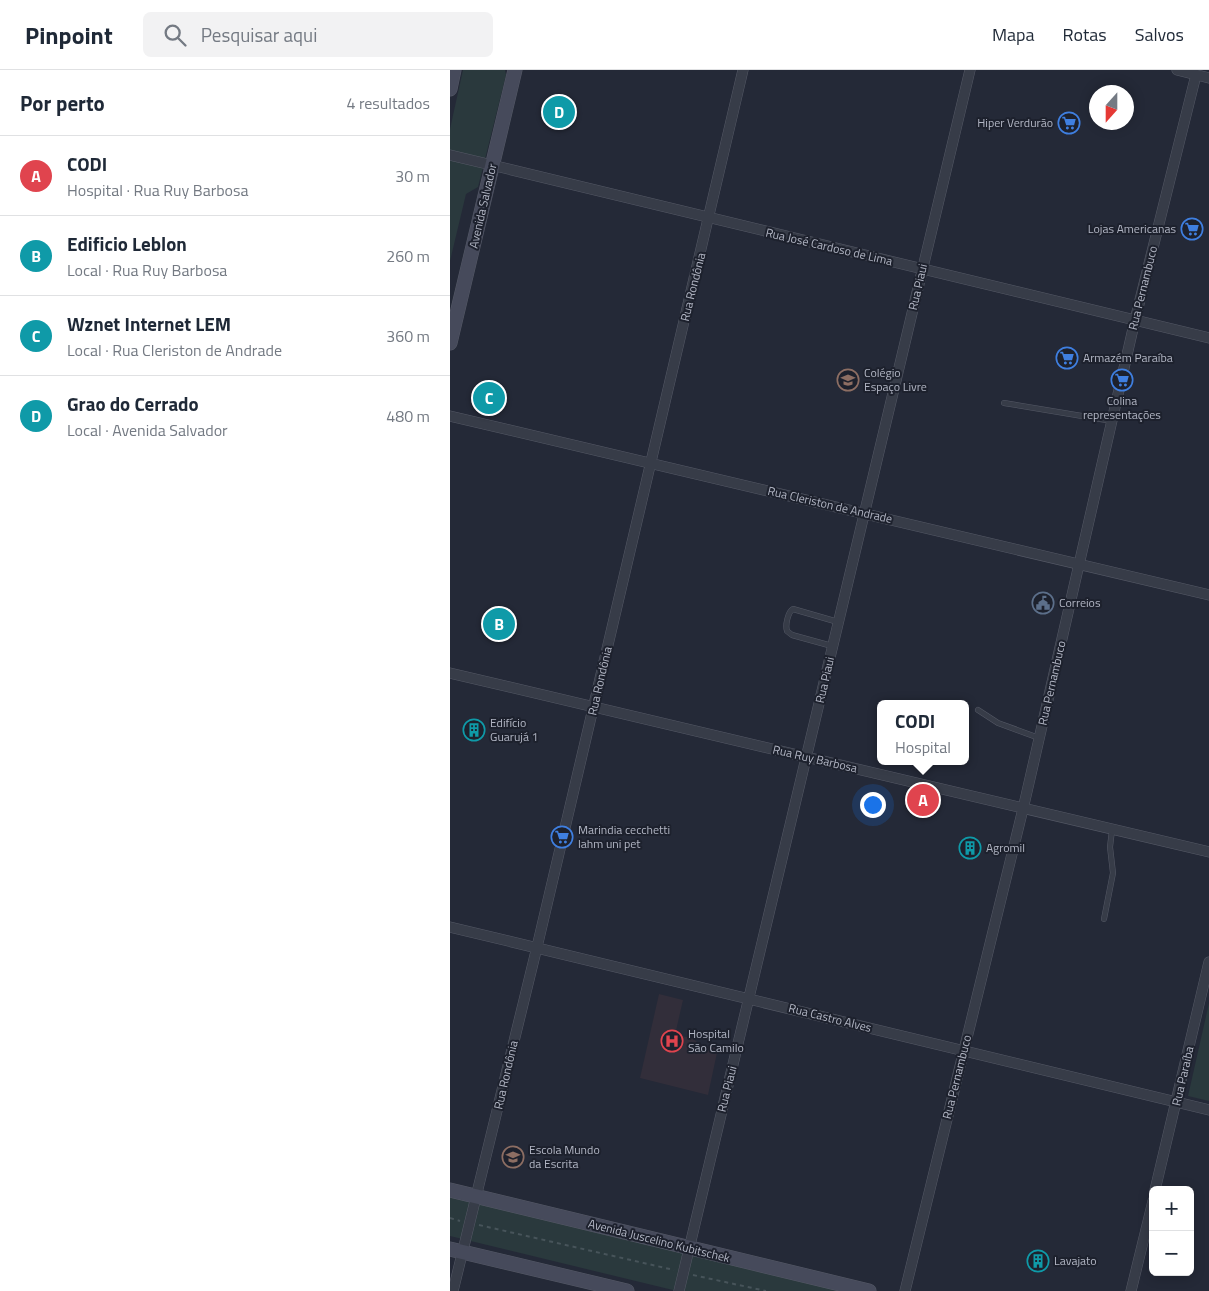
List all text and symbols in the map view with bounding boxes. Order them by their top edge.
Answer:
search box [143,12,493,57]
text: Pinpoint [25,17,113,53]
text: Pesquisar aqui [201,20,317,49]
icon: search [161,21,189,49]
text: Mapa [992,21,1035,48]
text: Rotas [1063,21,1107,48]
text: Salvos [1135,21,1184,48]
north arrow [1089,85,1134,130]
text: Por perto [20,87,105,119]
text: 4 resultados [346,91,430,115]
pin: D [543,93,575,131]
supermarket icon: Hiper Verdurão [1057,111,1081,135]
place label: Hiper Verdurão [977,113,1053,132]
text: CODI [67,149,107,178]
street label: Avenida Salvador [464,162,502,250]
text: A [31,164,41,188]
text: 30 m [395,164,430,188]
text: Hospital · Rua Ruy Barbosa [67,178,249,202]
supermarket icon: Lojas Americanas [1180,217,1204,241]
place label: Lojas Americanas [1088,219,1176,238]
street label: Rua José Cardoso de Lima [764,223,894,270]
text: Edificio Leblon [67,229,187,258]
text: B [31,244,41,268]
text: 260 m [386,244,430,268]
street label: Rua Pernambuco [1123,244,1162,332]
street label: Rua Rondônia [675,251,710,323]
text: Local · Rua Ruy Barbosa [67,258,227,282]
street label: Rua Piaui [903,262,932,312]
text: Wznet Internet LEM [67,309,231,338]
text: C [32,324,40,348]
text: 360 m [386,324,430,348]
text: Local · Rua Cleriston de Andrade [67,338,282,362]
supermarket icon: Armazém Paraíba [1055,346,1079,370]
place label: Armazém Paraíba [1083,348,1173,367]
place label: Colégio Espaço Livre [864,363,927,396]
school or university icon: Colégio Espaço Livre [836,368,860,392]
supermarket icon: Colina representações [1110,368,1134,392]
pin: C [473,379,505,417]
text: Grao do Cerrado [67,389,199,418]
place label: Colina representações [1083,391,1161,424]
text: D [31,404,41,428]
text: 480 m [386,404,430,428]
text: Local · Avenida Salvador [67,418,228,442]
street label: Rua Cleriston de Andrade [766,481,894,528]
public building icon: Correios [1031,591,1055,615]
place label: Correios [1059,593,1101,612]
pin: B [483,605,515,643]
street label: Rua Pernambuco [1033,639,1070,727]
street label: Rua Rondônia [582,645,617,717]
street label: Rua Piaui [810,655,839,705]
popup [877,700,969,765]
text: CODI [895,706,935,735]
place label: Edifício Guarujá 1 [490,713,538,746]
building icon: Edifício Guarujá 1 [462,718,486,742]
text: Hospital [895,735,951,759]
street label: Rua Ruy Barbosa [771,740,859,777]
pin: A [907,781,939,819]
your location [860,792,886,818]
place label: Marindia cecchetti lahm uni pet [578,820,670,853]
supermarket icon: Marindia cecchetti lahm uni pet [550,825,574,849]
building icon: Agromil [958,836,982,860]
place label: Agromil [986,838,1025,857]
street label: Rua Castro Alves [787,998,874,1037]
place label: Hospital São Camilo [688,1024,744,1057]
hospital icon: Hospital São Camilo [660,1029,684,1053]
street label: Rua Pernambuco [937,1033,976,1121]
street label: Rua Rondônia [488,1039,523,1111]
street label: Rua Paraíba [1166,1044,1199,1108]
street label: Rua Piaui [712,1064,741,1114]
place label: Escola Mundo da Escrita [529,1140,600,1173]
school or university icon: Escola Mundo da Escrita [501,1145,525,1169]
map controls [1149,1186,1194,1276]
button: + [1149,1186,1194,1231]
street label: Avenida Juscelino Kubitschek [586,1214,732,1267]
button: − [1149,1231,1194,1276]
building icon: Lavajato [1026,1249,1050,1273]
place label: Lavajato [1054,1251,1097,1270]

